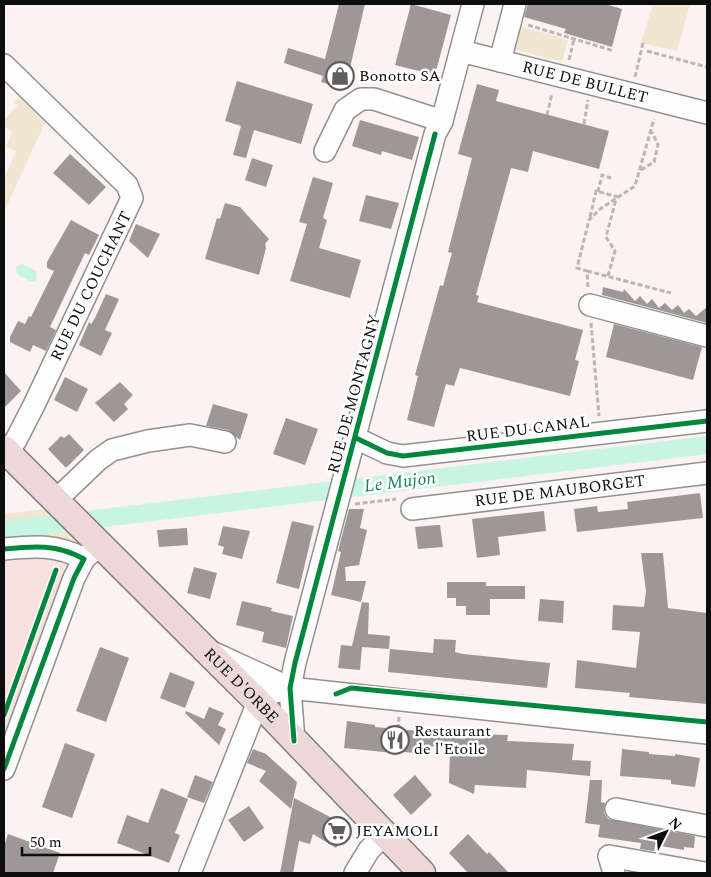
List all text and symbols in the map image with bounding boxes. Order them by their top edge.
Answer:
street label: RUE DE BULLET [520,55,651,110]
shop icon: Bonotto SA [325,61,355,91]
place label: Bonotto SA [359,64,441,88]
street label: RUE DU COUCHANT [44,207,138,365]
street label: RUE DE MONTAGNY [321,312,387,476]
street label: RUE DU CANAL [465,410,591,448]
water label: Le Mujon [363,464,438,500]
street label: RUE DE MAUBORGET [473,469,647,513]
street label: RUE D'ORBE [198,642,285,729]
place label: Restaurant de l'Etoile [414,719,491,761]
restaurant icon: Restaurant de l'Etoile [380,725,410,755]
north arrow [641,807,691,857]
text: N [664,812,687,835]
supermarket icon: JEYAMOLI [322,816,352,846]
place label: JEYAMOLI [356,819,439,843]
scale bar [22,824,150,856]
text: 50 m [30,831,62,854]

